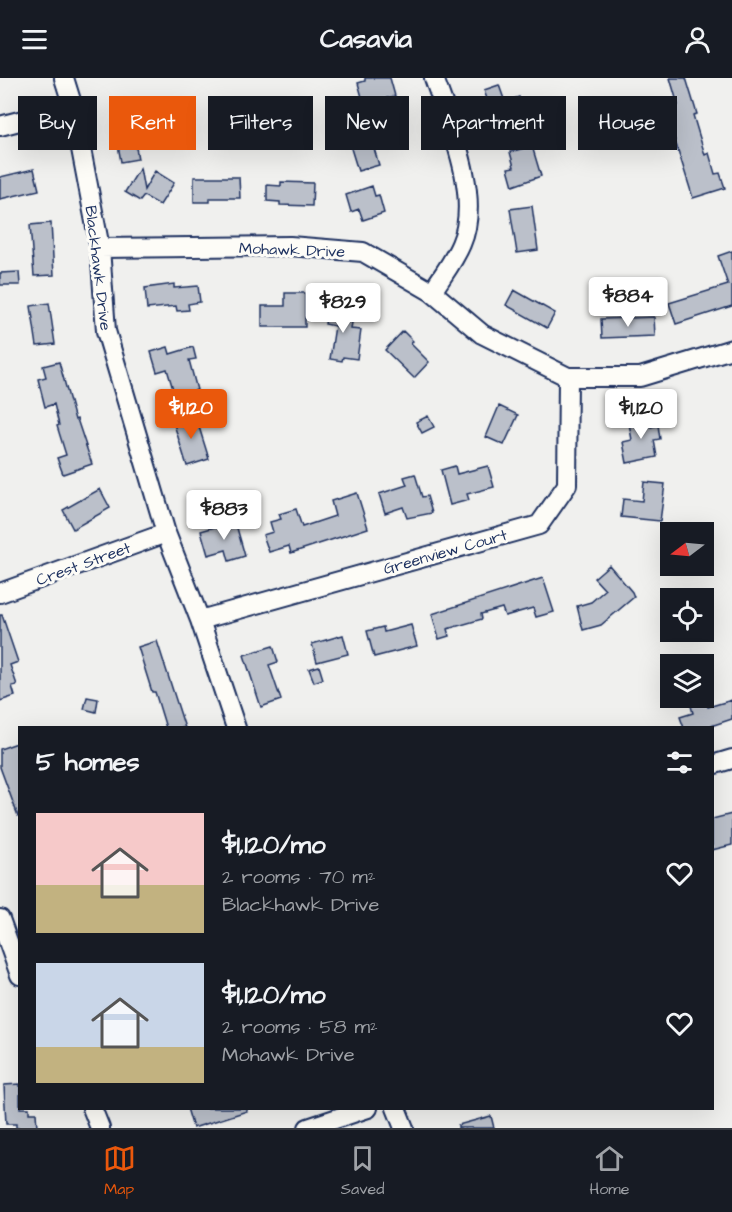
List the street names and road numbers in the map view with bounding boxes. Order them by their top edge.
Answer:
street label: Blackhawk Drive [79,204,117,332]
street label: Mohawk Drive [239,237,346,263]
street label: Greenview Court [381,524,510,580]
street label: Crest Street [33,536,134,591]

